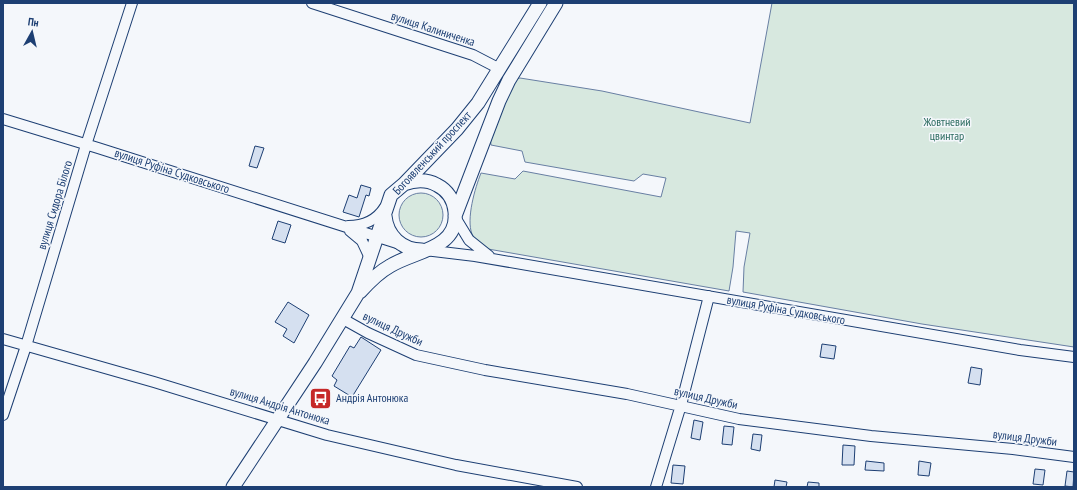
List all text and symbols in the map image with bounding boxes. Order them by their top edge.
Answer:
street label: вулиця Калиниченка [389,8,477,49]
north arrow [12,12,52,52]
text: Пн [27,14,40,30]
street label: Богоявленський проспект [389,108,474,197]
park label: Жовтневий цвинтар [923,114,970,143]
street label: вулиця Руфіна Судковського [113,145,232,196]
street label: вулиця Сидора Білого [34,159,75,251]
street label: вулиця Руфіна Судковського [726,292,847,327]
street label: вулиця Дружби [361,308,426,349]
street label: вулиця Андрія Антонюка [228,383,332,428]
street label: вулиця Дружби [673,383,739,412]
bus stop icon: Андрія Антонюка [308,385,334,411]
place label: Андрія Антонюка [336,390,408,405]
street label: вулиця Дружби [992,426,1058,449]

